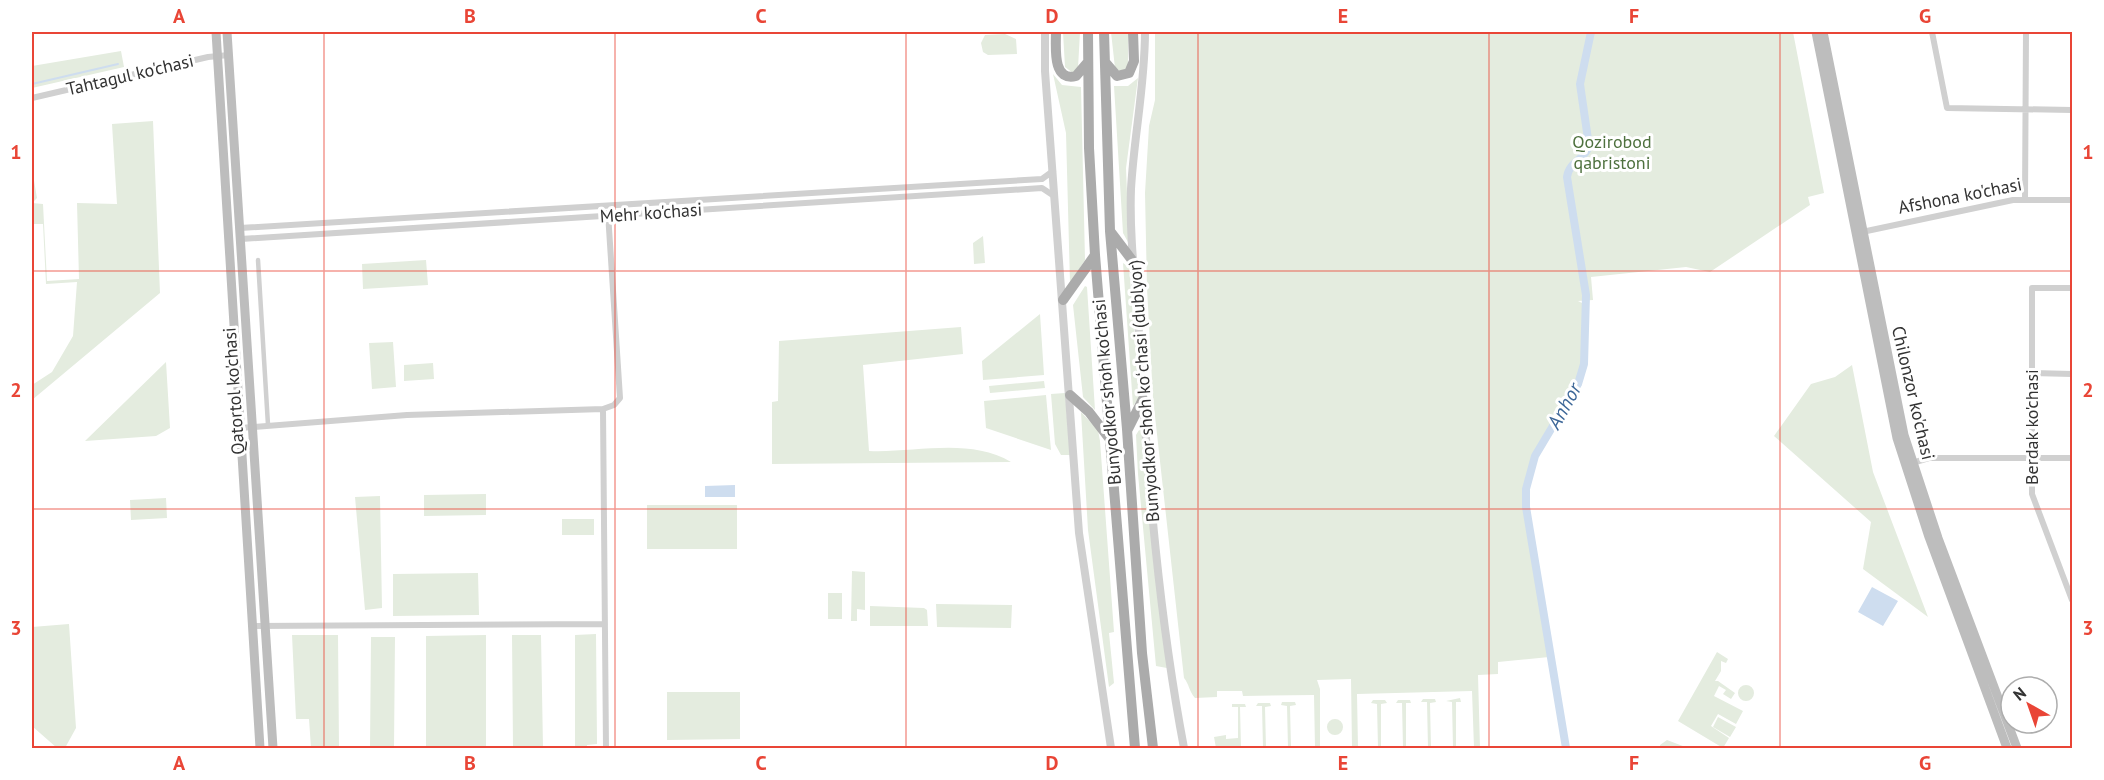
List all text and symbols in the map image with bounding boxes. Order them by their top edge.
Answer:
text: A [173,3,186,29]
text: B [464,3,476,29]
text: C [755,3,767,29]
text: D [1046,3,1059,29]
text: E [1338,3,1348,29]
text: F [1629,3,1639,29]
text: G [1919,3,1931,29]
street label: Tahtagul ko'chasi [64,49,196,100]
park label: Qozirobod qabristoni [1572,130,1652,174]
text: 1 [10,139,22,165]
text: 1 [2082,139,2094,165]
street label: Afshona ko'chasi [1896,172,2024,219]
street label: Mehr ko'chasi [599,197,703,228]
street label: Bunyodkor shoh koʻchasi (dublyor) [1123,259,1164,523]
street label: Bunyodkor shoh ko'chasi [1087,298,1126,486]
street label: Chilonzor ko'chasi [1887,324,1940,462]
street label: Qatortol ko'chasi [218,327,249,455]
street label: Berdak ko'chasi [2020,369,2043,485]
text: 2 [10,377,22,403]
water label: Anhor [1540,377,1588,434]
text: 2 [2082,377,2094,403]
text: 3 [10,615,22,641]
text: 3 [2082,615,2094,641]
north arrow [1999,675,2059,735]
text: N [2009,682,2030,705]
text: A [173,750,186,776]
text: B [464,750,476,776]
text: C [755,750,767,776]
text: D [1046,750,1059,776]
text: E [1338,750,1348,776]
text: F [1629,750,1639,776]
text: G [1919,750,1931,776]

